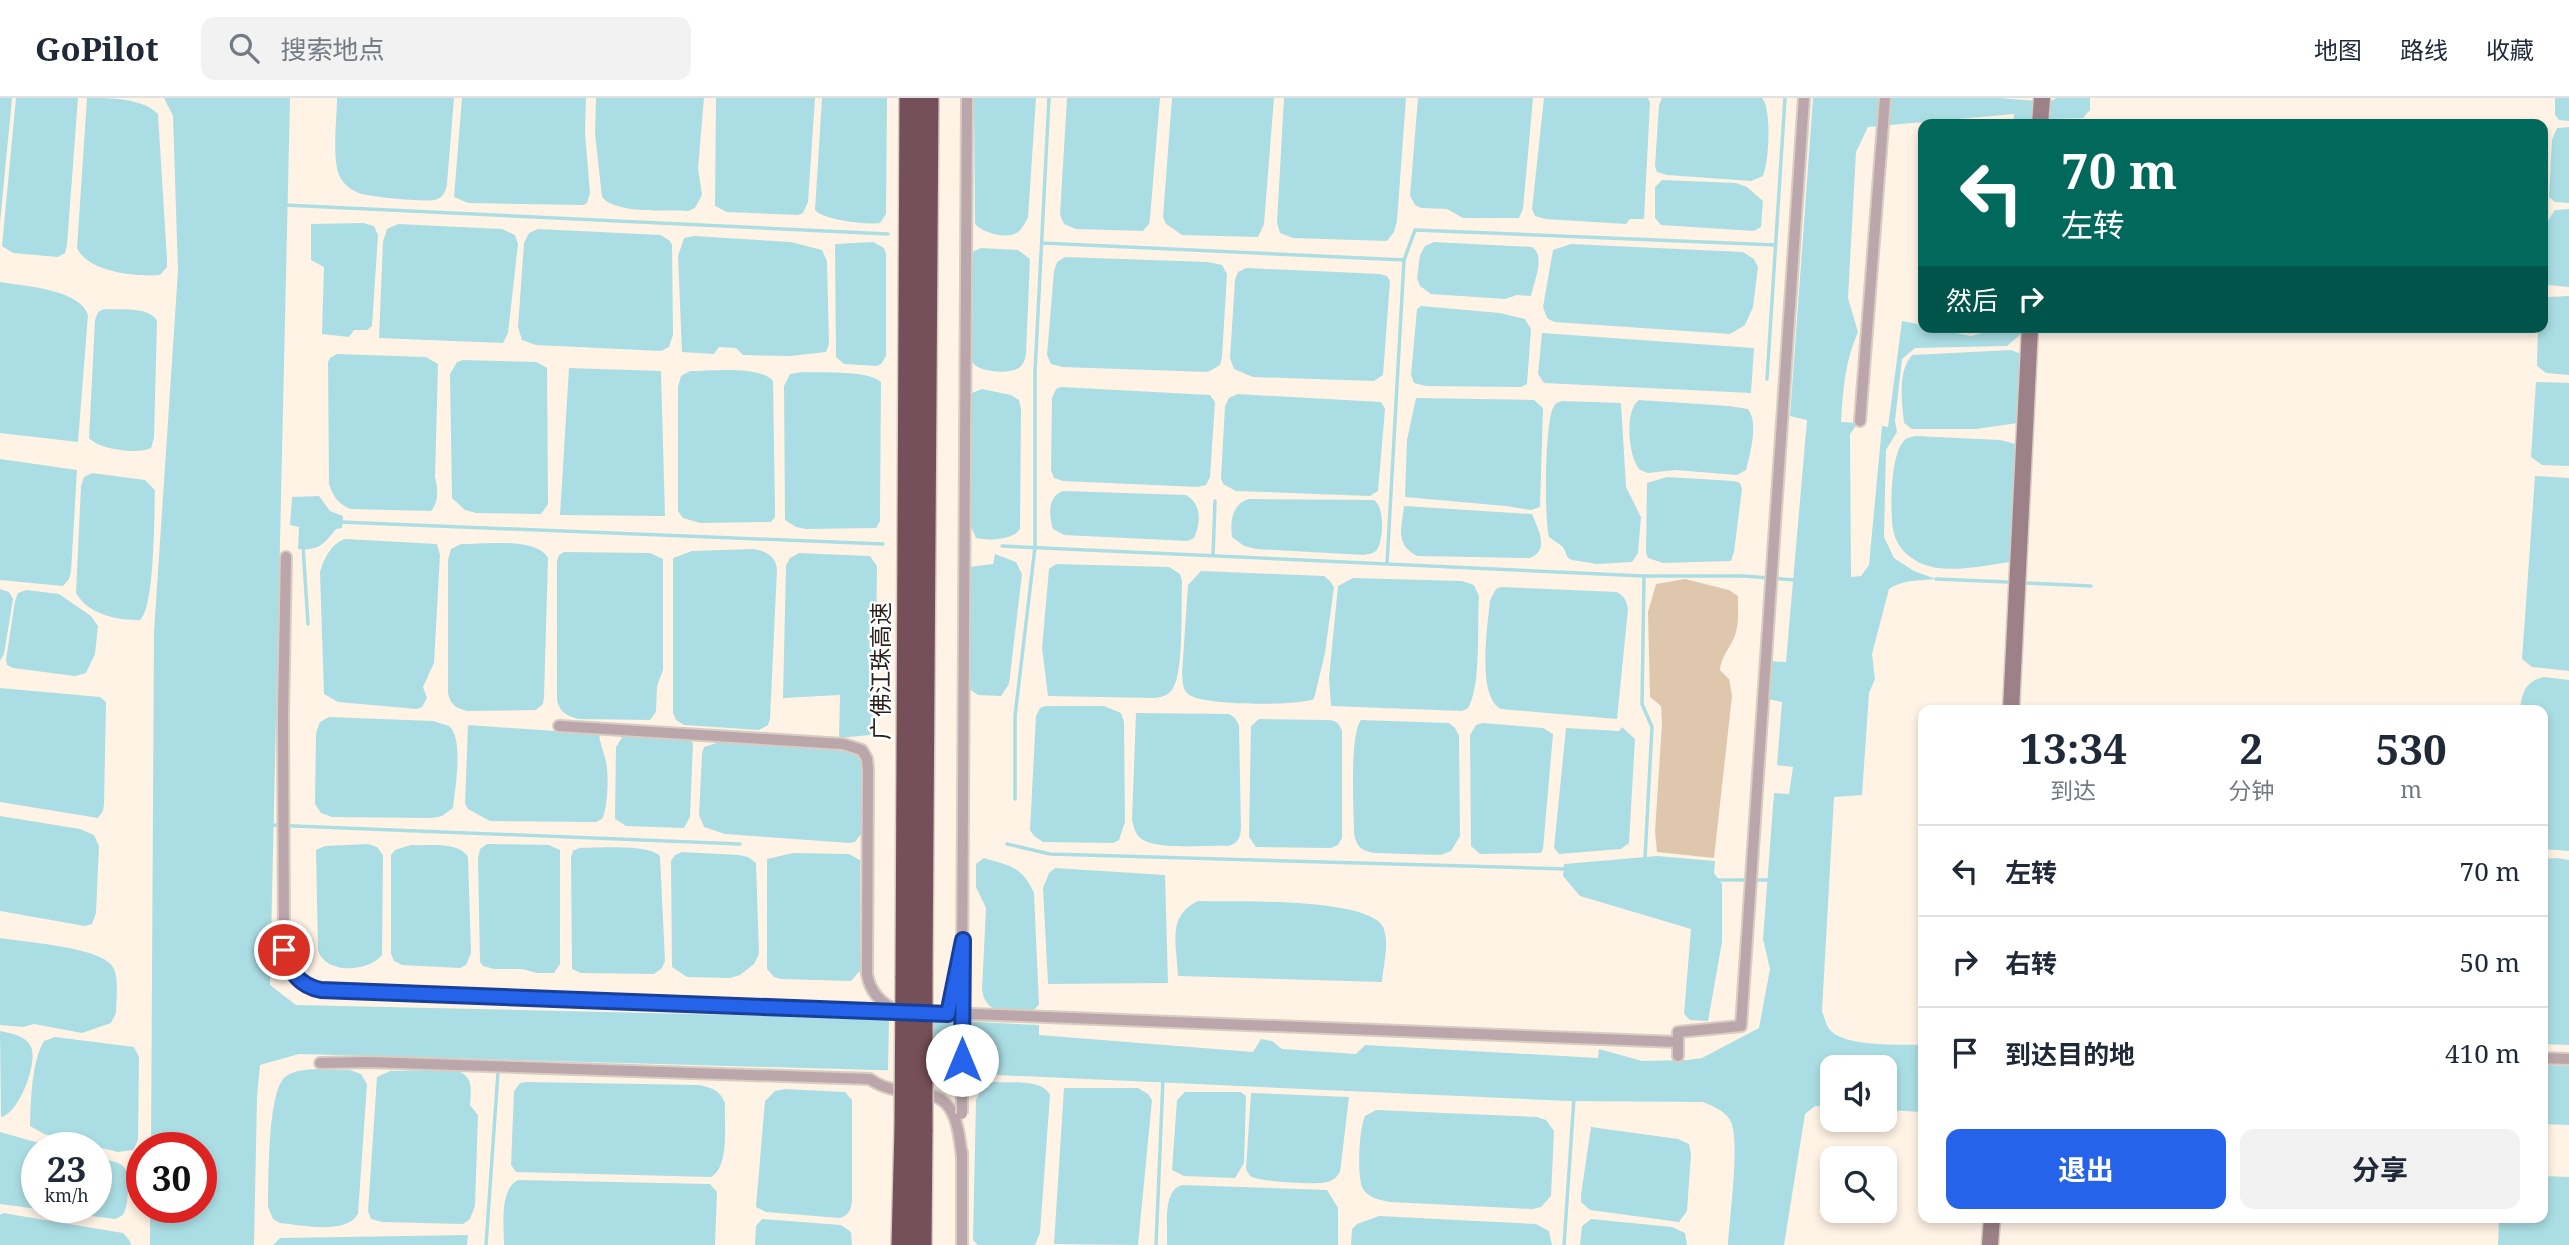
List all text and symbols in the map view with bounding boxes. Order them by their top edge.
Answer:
search box [201,17,691,80]
text: GoPilot [35,26,159,71]
icon: search [225,29,263,67]
text: 搜索地点 [281,31,385,67]
text: 地图 [2314,33,2362,66]
text: 路线 [2400,33,2448,66]
text: 收藏 [2486,33,2534,66]
text: 70 m [2061,137,2177,203]
icon: left [1946,147,2037,238]
text: 左转 [2061,203,2125,246]
icon: right [2012,280,2050,318]
text: 然后 [1946,282,1998,318]
street label: 广佛江珠高速 [864,602,896,740]
text: 13:34 [2019,719,2127,776]
text: 2 [2239,719,2263,776]
text: 530 [2376,720,2447,777]
text: m [2400,773,2422,805]
text: 到达 [2050,774,2096,806]
text: 分钟 [2228,774,2274,806]
icon: left [1946,852,1984,890]
text: 70 m [2460,853,2520,889]
text: 左转 [2005,854,2057,890]
pin [254,920,314,980]
icon: arrive [265,931,303,969]
icon: right [1946,943,1984,981]
text: 50 m [2460,944,2520,980]
text: 右转 [2005,945,2057,981]
position arrow [925,1023,999,1097]
icon: arrive [1946,1034,1984,1072]
text: 410 m [2445,1035,2520,1071]
text: 到达目的地 [2005,1036,2135,1072]
map controls [1820,1055,1897,1223]
button: sound [1820,1055,1897,1132]
button: 退出 [1946,1129,2226,1209]
button: 分享 [2240,1129,2520,1209]
speed limit sign: 30 [126,1132,217,1223]
text: 23 [47,1145,86,1192]
button: search [1820,1146,1897,1223]
text: km/h [44,1183,89,1207]

